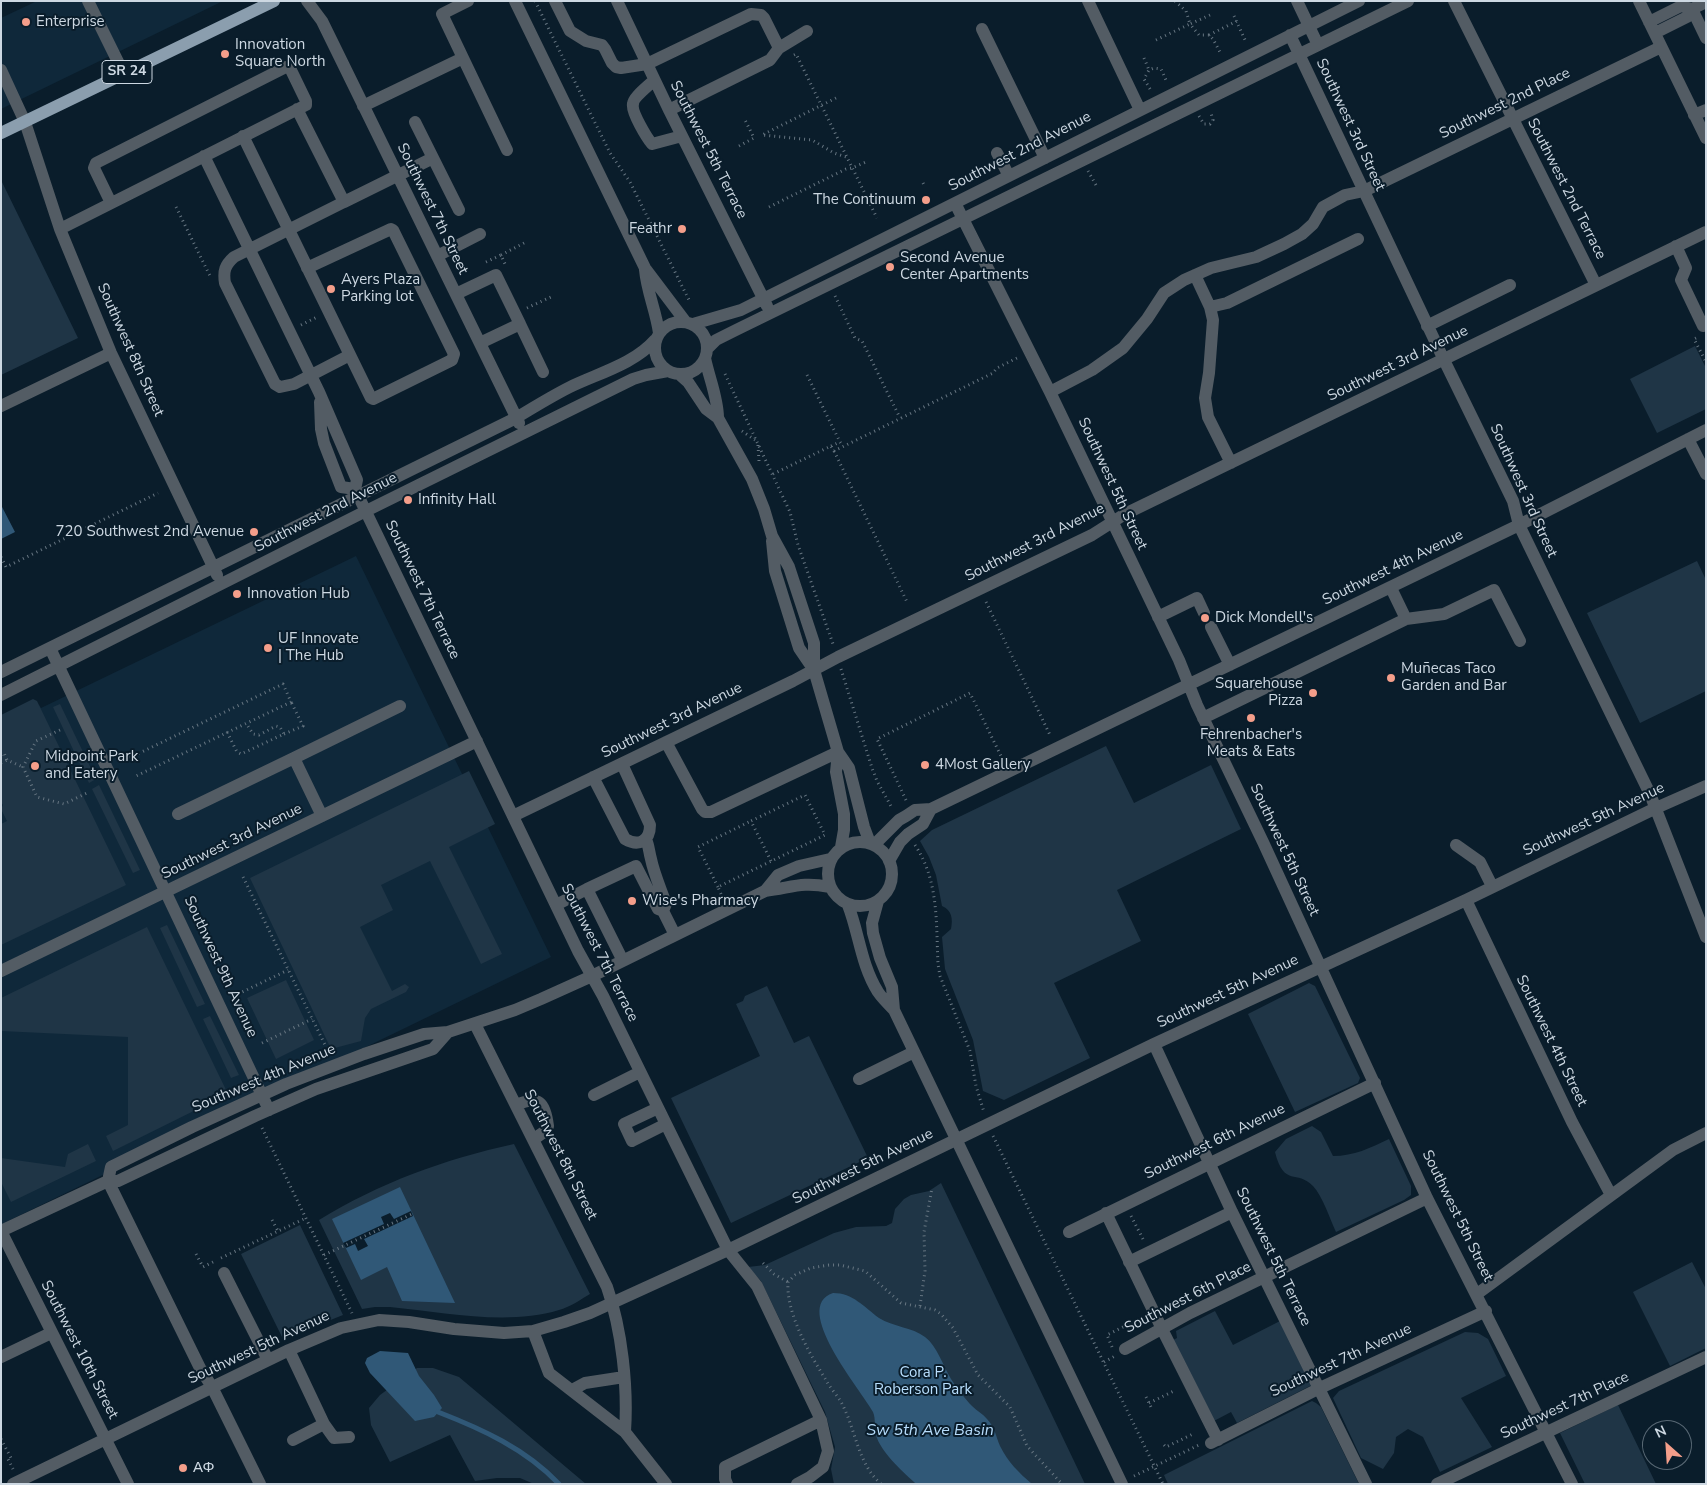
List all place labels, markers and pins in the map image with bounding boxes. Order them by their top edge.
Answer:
place label: Enterprise [36,13,105,31]
marker: Enterprise [20,16,32,28]
place label: Innovation Square North [235,36,325,71]
marker: Innovation Square North [219,48,231,60]
place label: The Continuum [813,191,916,209]
marker: The Continuum [920,194,932,206]
place label: Feathr [629,220,672,238]
marker: Feathr [676,223,688,235]
place label: Second Avenue Center Apartments [900,249,1029,284]
marker: Second Avenue Center Apartments [884,261,896,273]
place label: Ayers Plaza Parking lot [341,271,420,306]
marker: Ayers Plaza Parking lot [325,283,337,295]
place label: Infinity Hall [418,491,496,509]
marker: Infinity Hall [402,494,414,506]
place label: 720 Southwest 2nd Avenue [56,523,244,541]
marker: 720 Southwest 2nd Avenue [248,526,260,538]
place label: Innovation Hub [247,585,350,603]
marker: Innovation Hub [231,588,243,600]
place label: Dick Mondell's [1215,609,1313,627]
marker: Dick Mondell's [1199,612,1211,624]
place label: UF Innovate | The Hub [278,630,359,665]
marker: UF Innovate | The Hub [262,642,274,654]
place label: Muñecas Taco Garden and Bar [1401,660,1507,695]
marker: Muñecas Taco Garden and Bar [1385,672,1397,684]
place label: Squarehouse Pizza [1215,675,1303,710]
marker: Squarehouse Pizza [1307,687,1319,699]
marker: Fehrenbacher's Meats & Eats [1245,712,1257,724]
place label: Fehrenbacher's Meats & Eats [1200,726,1302,761]
place label: Midpoint Park and Eatery [45,748,138,783]
place label: 4Most Gallery [935,756,1031,774]
marker: 4Most Gallery [919,759,931,771]
marker: Midpoint Park and Eatery [29,760,41,772]
place label: Wise's Pharmacy [642,892,758,910]
marker: Wise's Pharmacy [626,895,638,907]
place label: ΑΦ [193,1459,215,1477]
marker: ΑΦ [177,1462,189,1474]

